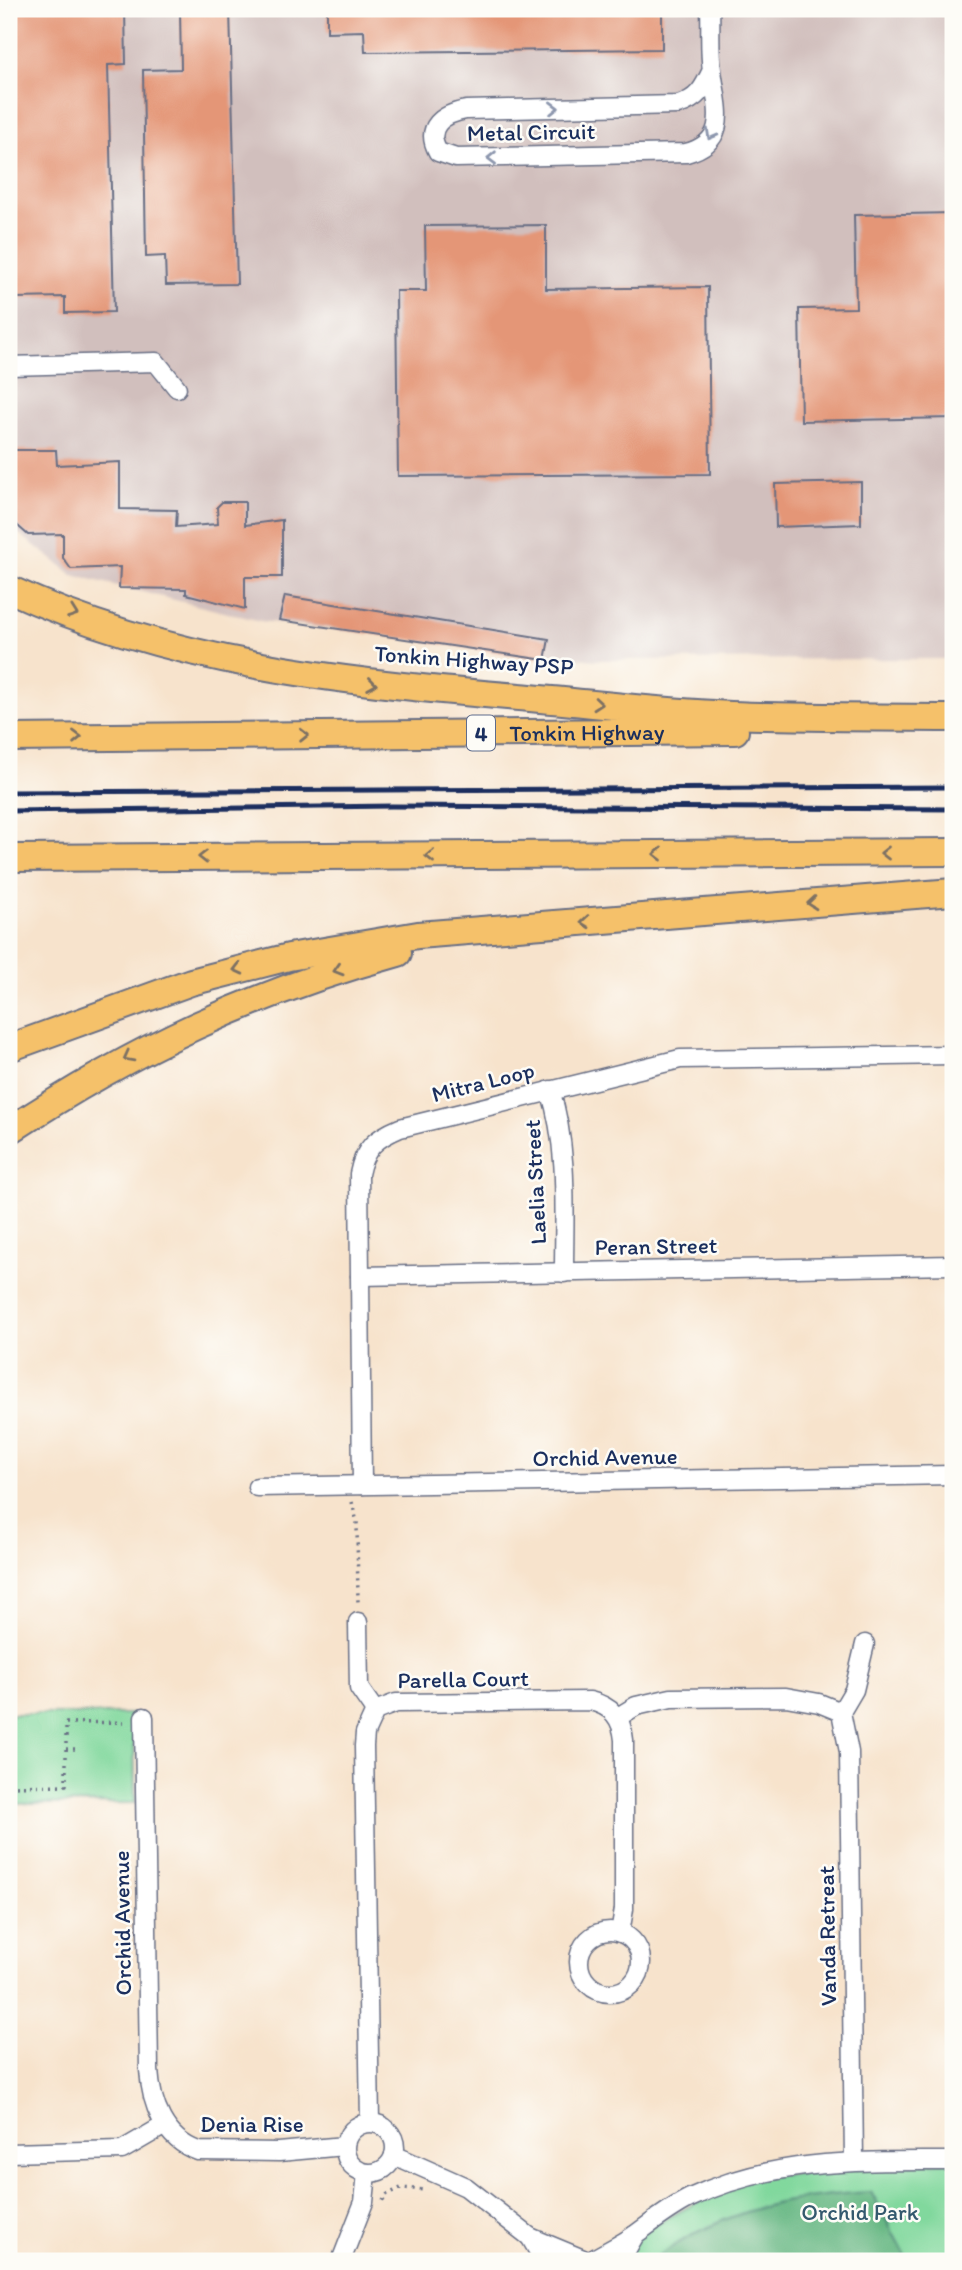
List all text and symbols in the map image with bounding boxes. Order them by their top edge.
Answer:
one-way arrow [549,100,559,116]
street label: Metal Circuit [467,117,596,147]
one-way arrow [706,128,719,141]
one-way arrow [486,150,497,165]
one-way arrow [66,605,78,619]
street label: Tonkin Highway PSP [374,639,574,681]
one-way arrow [366,676,377,691]
one-way arrow [593,696,604,711]
road number: 4 [467,716,495,750]
street label: Tonkin Highway [509,718,665,747]
one-way arrow [300,727,310,743]
one-way arrow [72,730,83,745]
one-way arrow [879,845,890,861]
one-way arrow [652,846,662,862]
one-way arrow [424,848,435,863]
one-way arrow [197,849,207,865]
one-way arrow [806,895,817,910]
one-way arrow [579,914,591,929]
one-way arrow [233,961,245,975]
one-way arrow [332,961,344,976]
one-way arrow [123,1049,135,1063]
street label: Mitra Loop [429,1056,537,1108]
street label: Laelia Street [518,1119,552,1245]
street label: Peran Street [594,1231,718,1261]
street label: Orchid Avenue [532,1442,678,1472]
street label: Parella Court [397,1664,529,1694]
street label: Orchid Avenue [107,1850,137,1996]
street label: Vanda Retreat [812,1865,842,2006]
street label: Denia Rise [200,2110,304,2138]
park label: Orchid Park [801,2198,919,2226]

